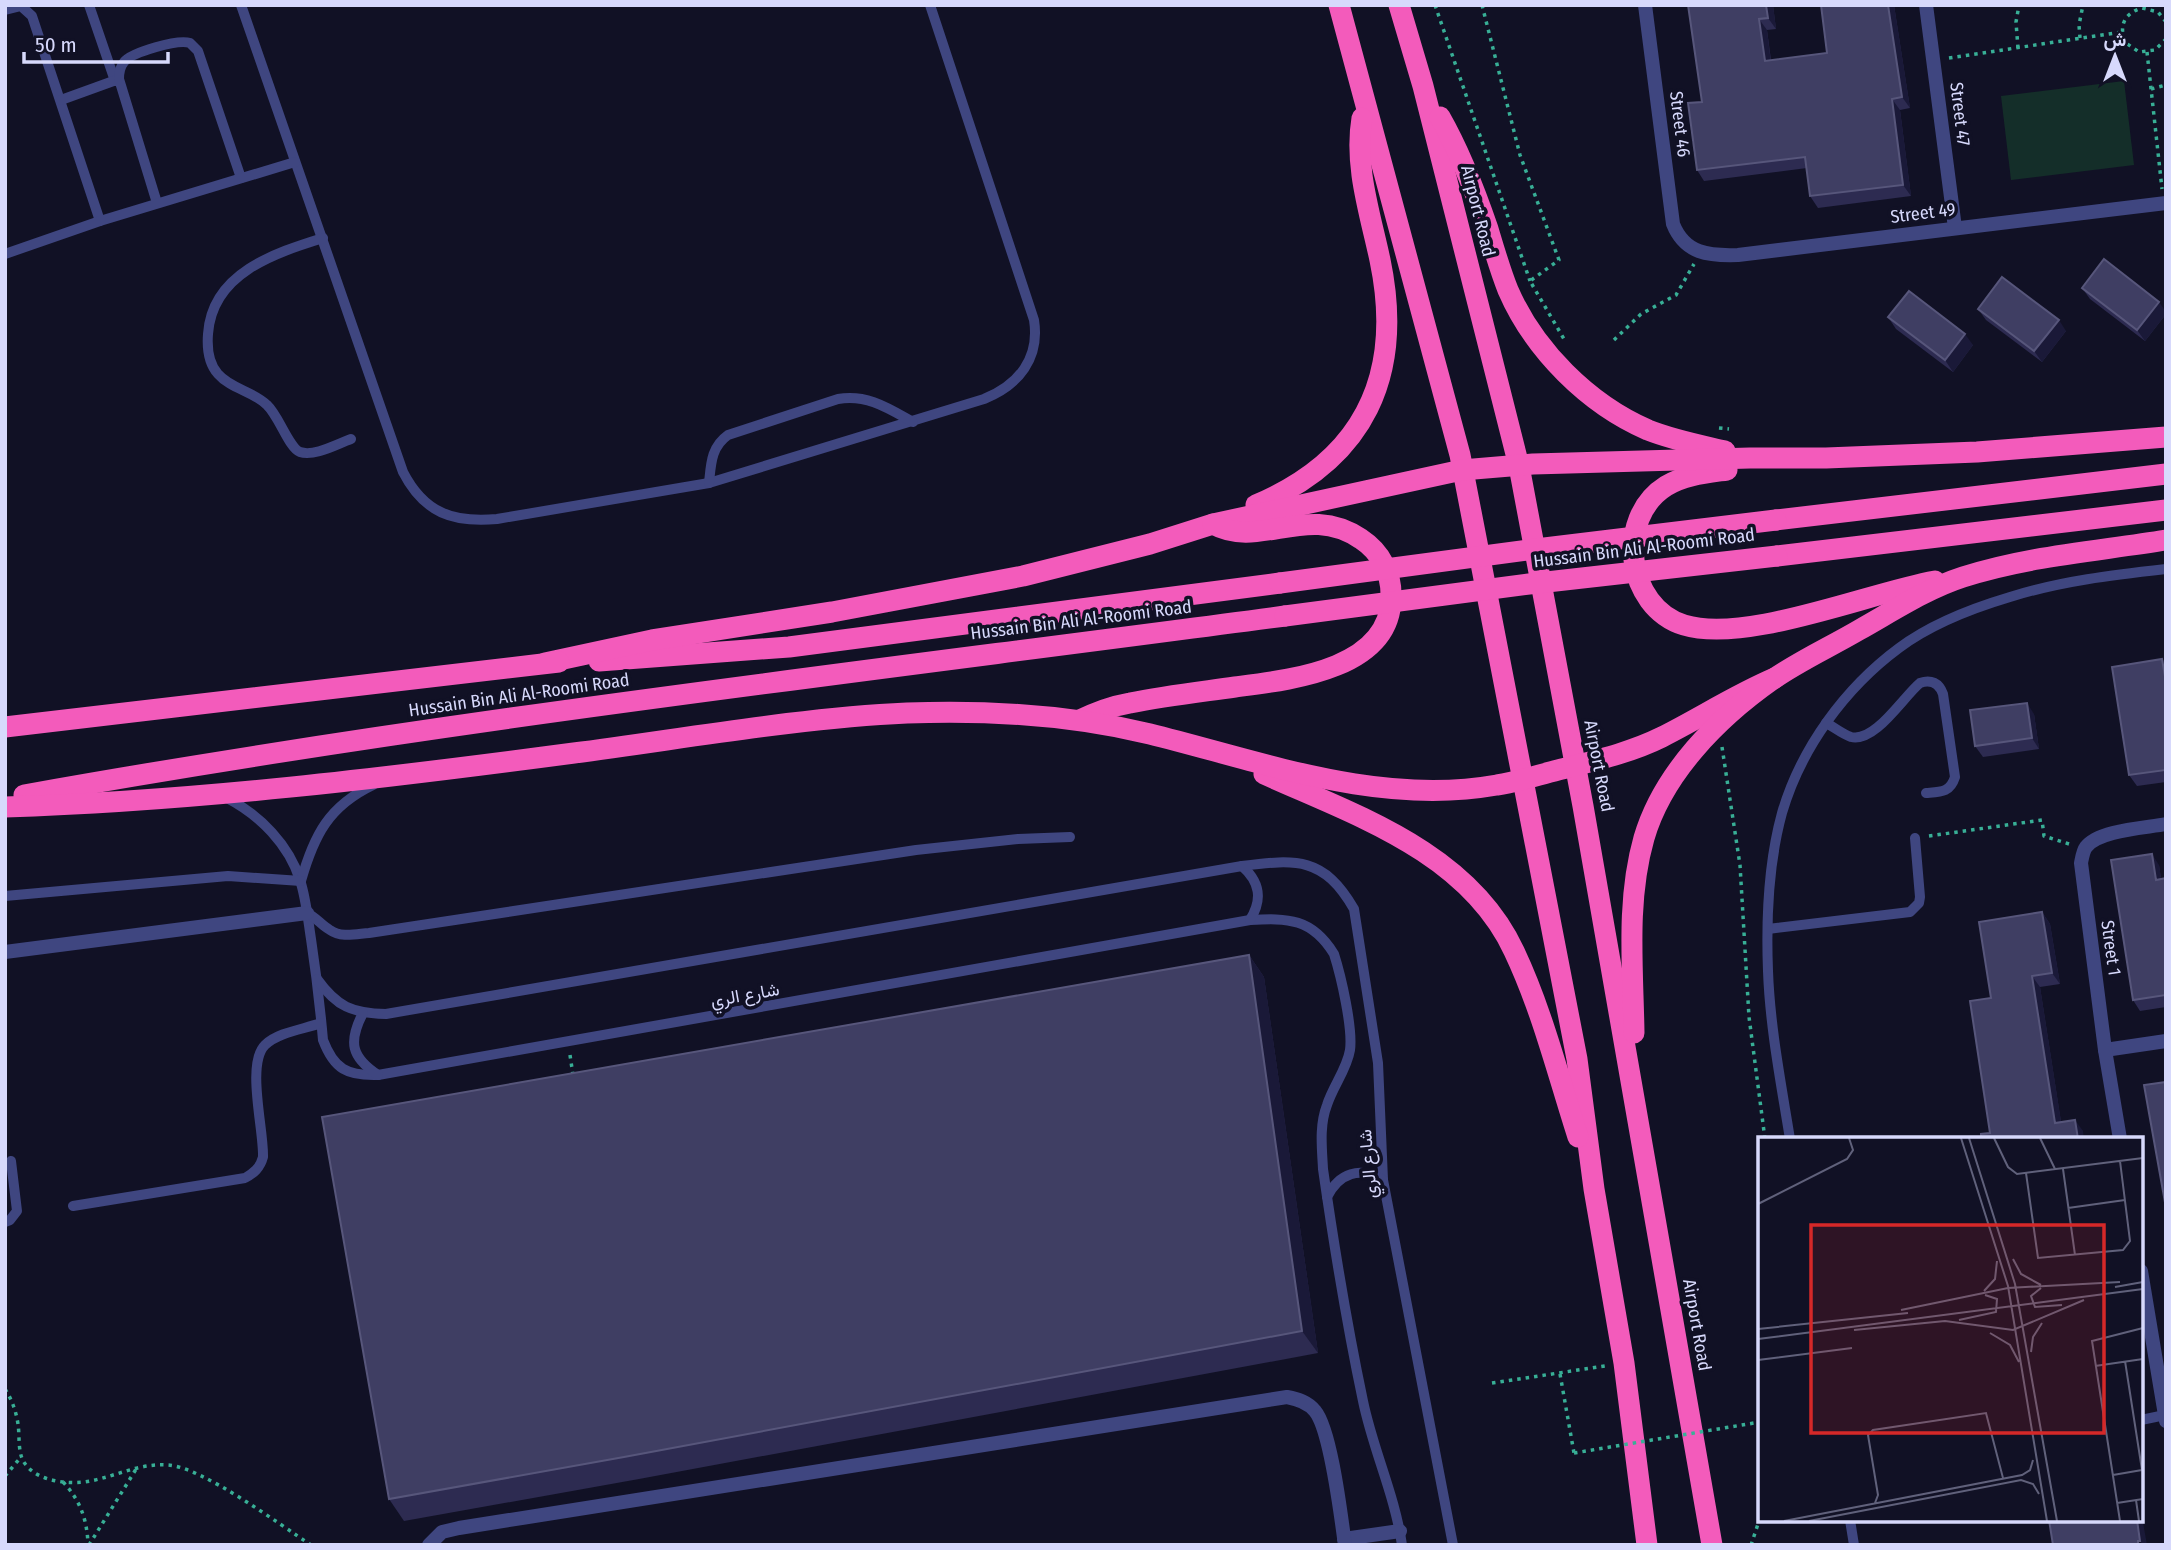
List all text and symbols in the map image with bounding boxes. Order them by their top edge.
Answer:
scale bar [24,21,168,65]
north arrow [2080,21,2150,91]
text: ش [2104,28,2127,51]
text: 50 m [35,32,77,58]
street label: Street 47 [1945,81,1975,147]
street label: Street 46 [1665,90,1695,158]
street label: Airport Road [1456,163,1500,259]
street label: Street 49 [1889,198,1957,228]
street label: Hussain Bin Ali Al-Roomi Road [1532,524,1756,572]
street label: Hussain Bin Ali Al-Roomi Road [969,596,1193,644]
street label: Hussain Bin Ali Al-Roomi Road [407,669,631,721]
street label: Airport Road [1579,718,1619,814]
street label: Street 1 [2096,919,2126,977]
street label: شارع الري [709,978,782,1016]
street label: شارع الري [1354,1128,1386,1200]
inset map [1758,1137,2143,1522]
street label: Airport Road [1678,1277,1716,1373]

